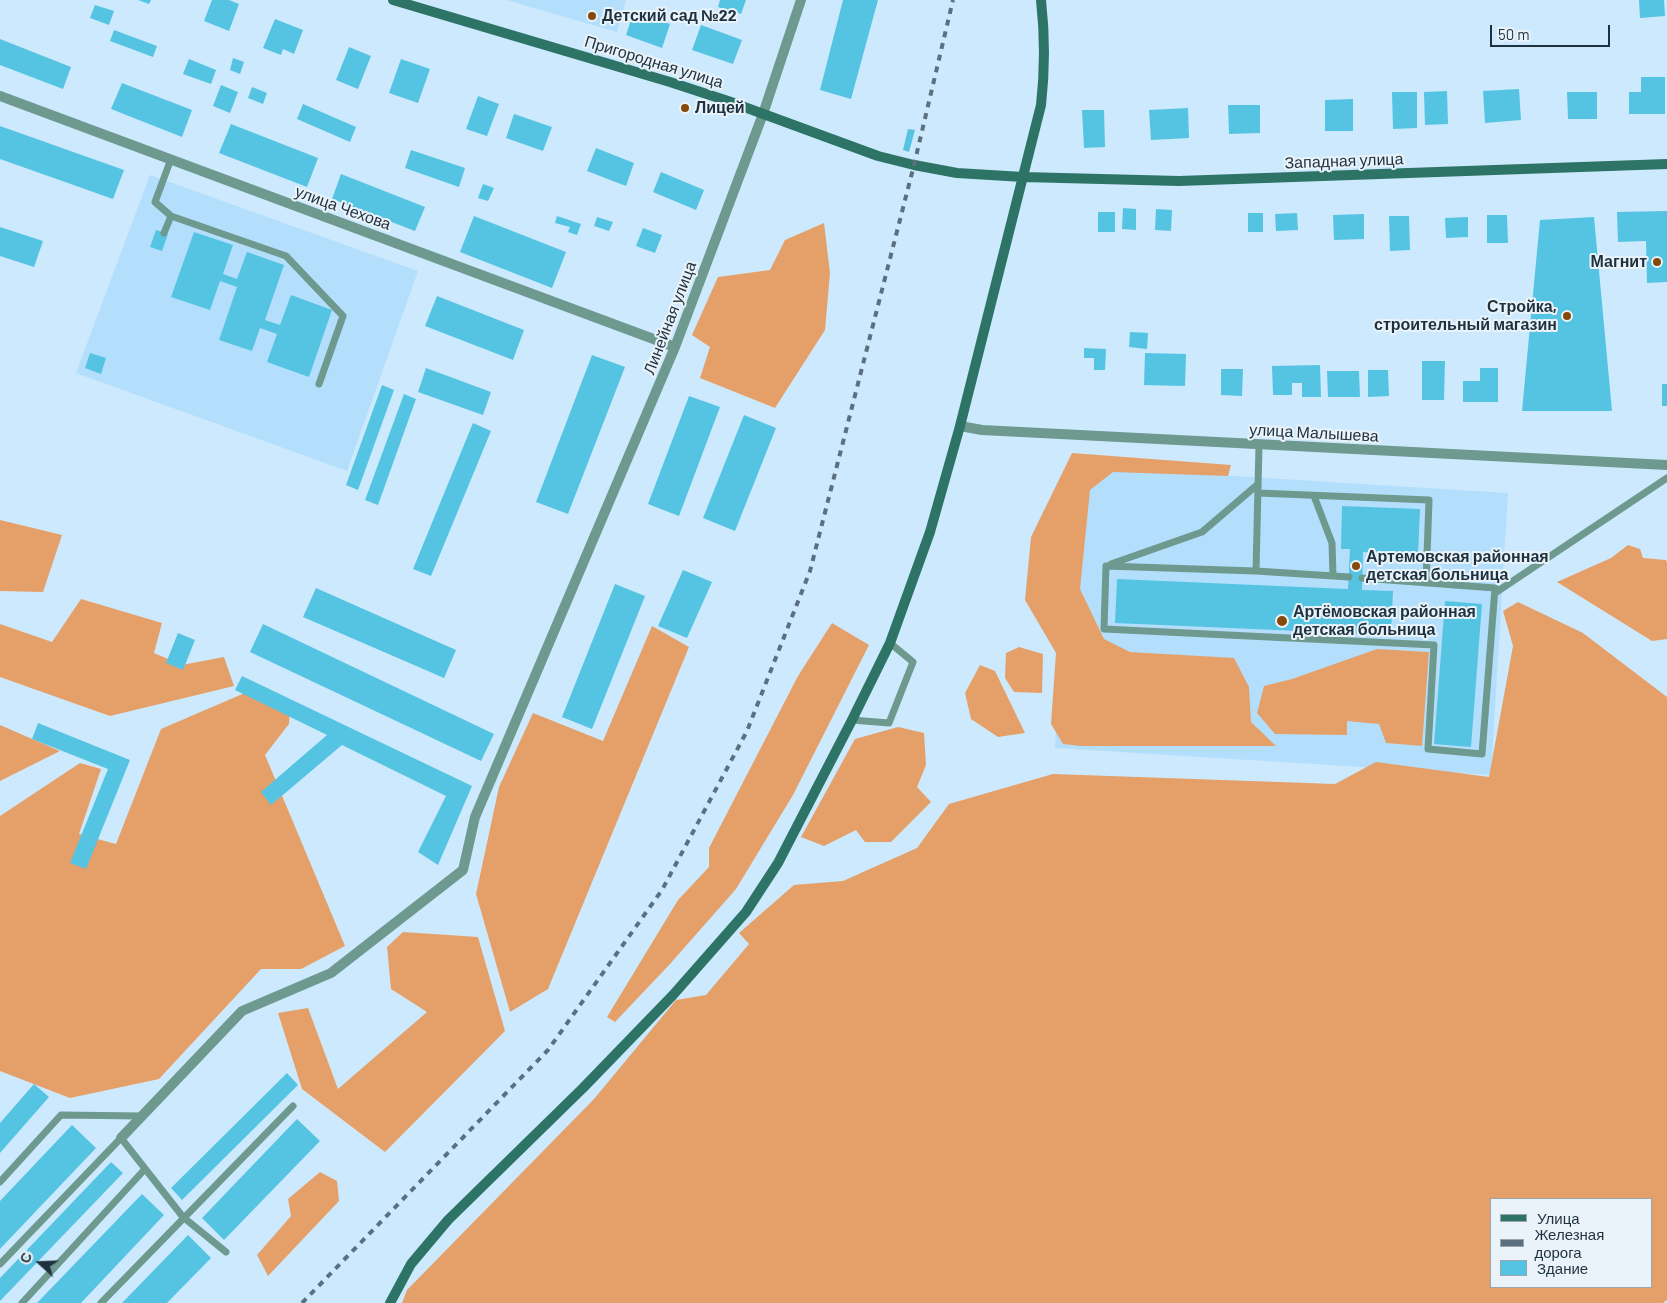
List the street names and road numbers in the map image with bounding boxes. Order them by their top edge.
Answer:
street label: Пригородная улица [582,32,726,92]
street label: Западная улица [1284,149,1404,173]
street label: улица Чехова [293,182,393,234]
street label: Линейная улица [640,259,700,377]
street label: улица Малышева [1249,420,1379,446]

